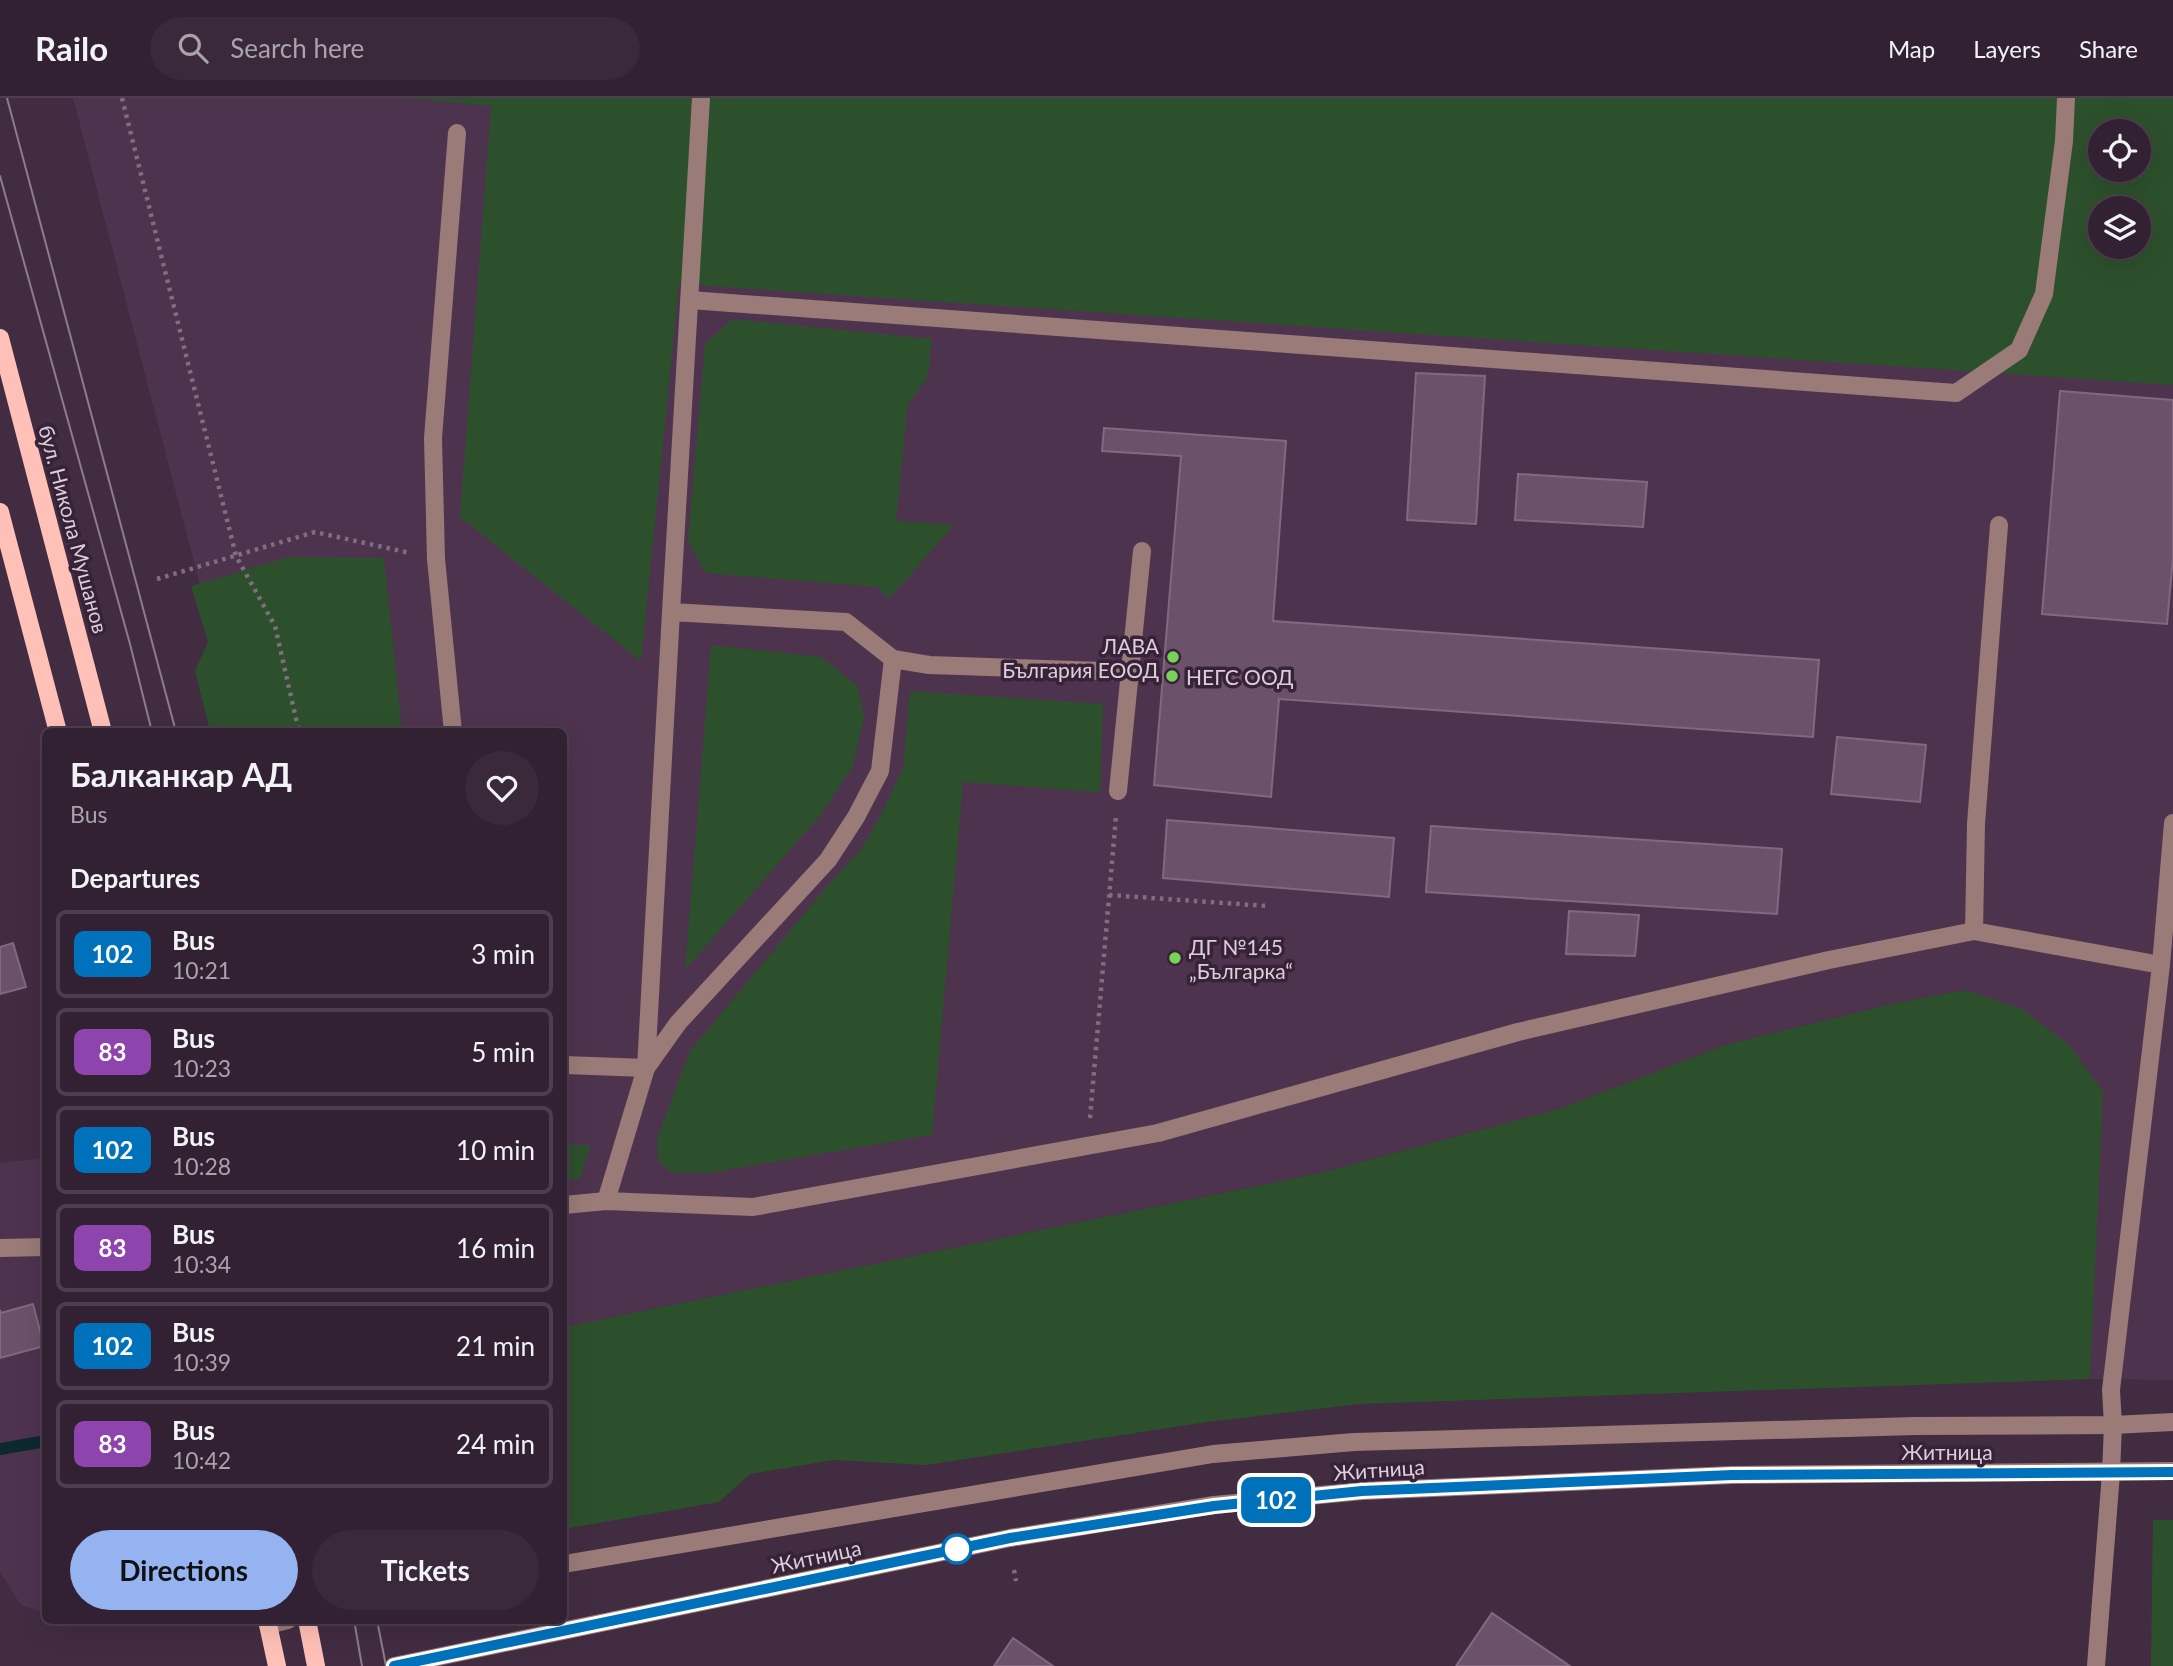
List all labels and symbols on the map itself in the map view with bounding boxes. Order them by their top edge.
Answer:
street label: бул. Никола Мушанов [34,422,114,636]
place label: ЛАВА България ЕООД [1002,633,1160,682]
marker: ЛАВА България ЕООД [1165,649,1181,665]
place label: НЕГС ООД [1186,664,1294,689]
marker: НЕГС ООД [1164,668,1180,684]
place label: ДГ №145 „Българка“ [1189,934,1293,983]
marker: ДГ №145 „Българка“ [1167,950,1183,966]
street label: Житница [1901,1439,1993,1464]
street label: Житница [1333,1453,1425,1485]
line badge: 102 [1236,1477,1316,1523]
street label: Житница [769,1534,863,1578]
unlabelled marker [942,1534,972,1564]

